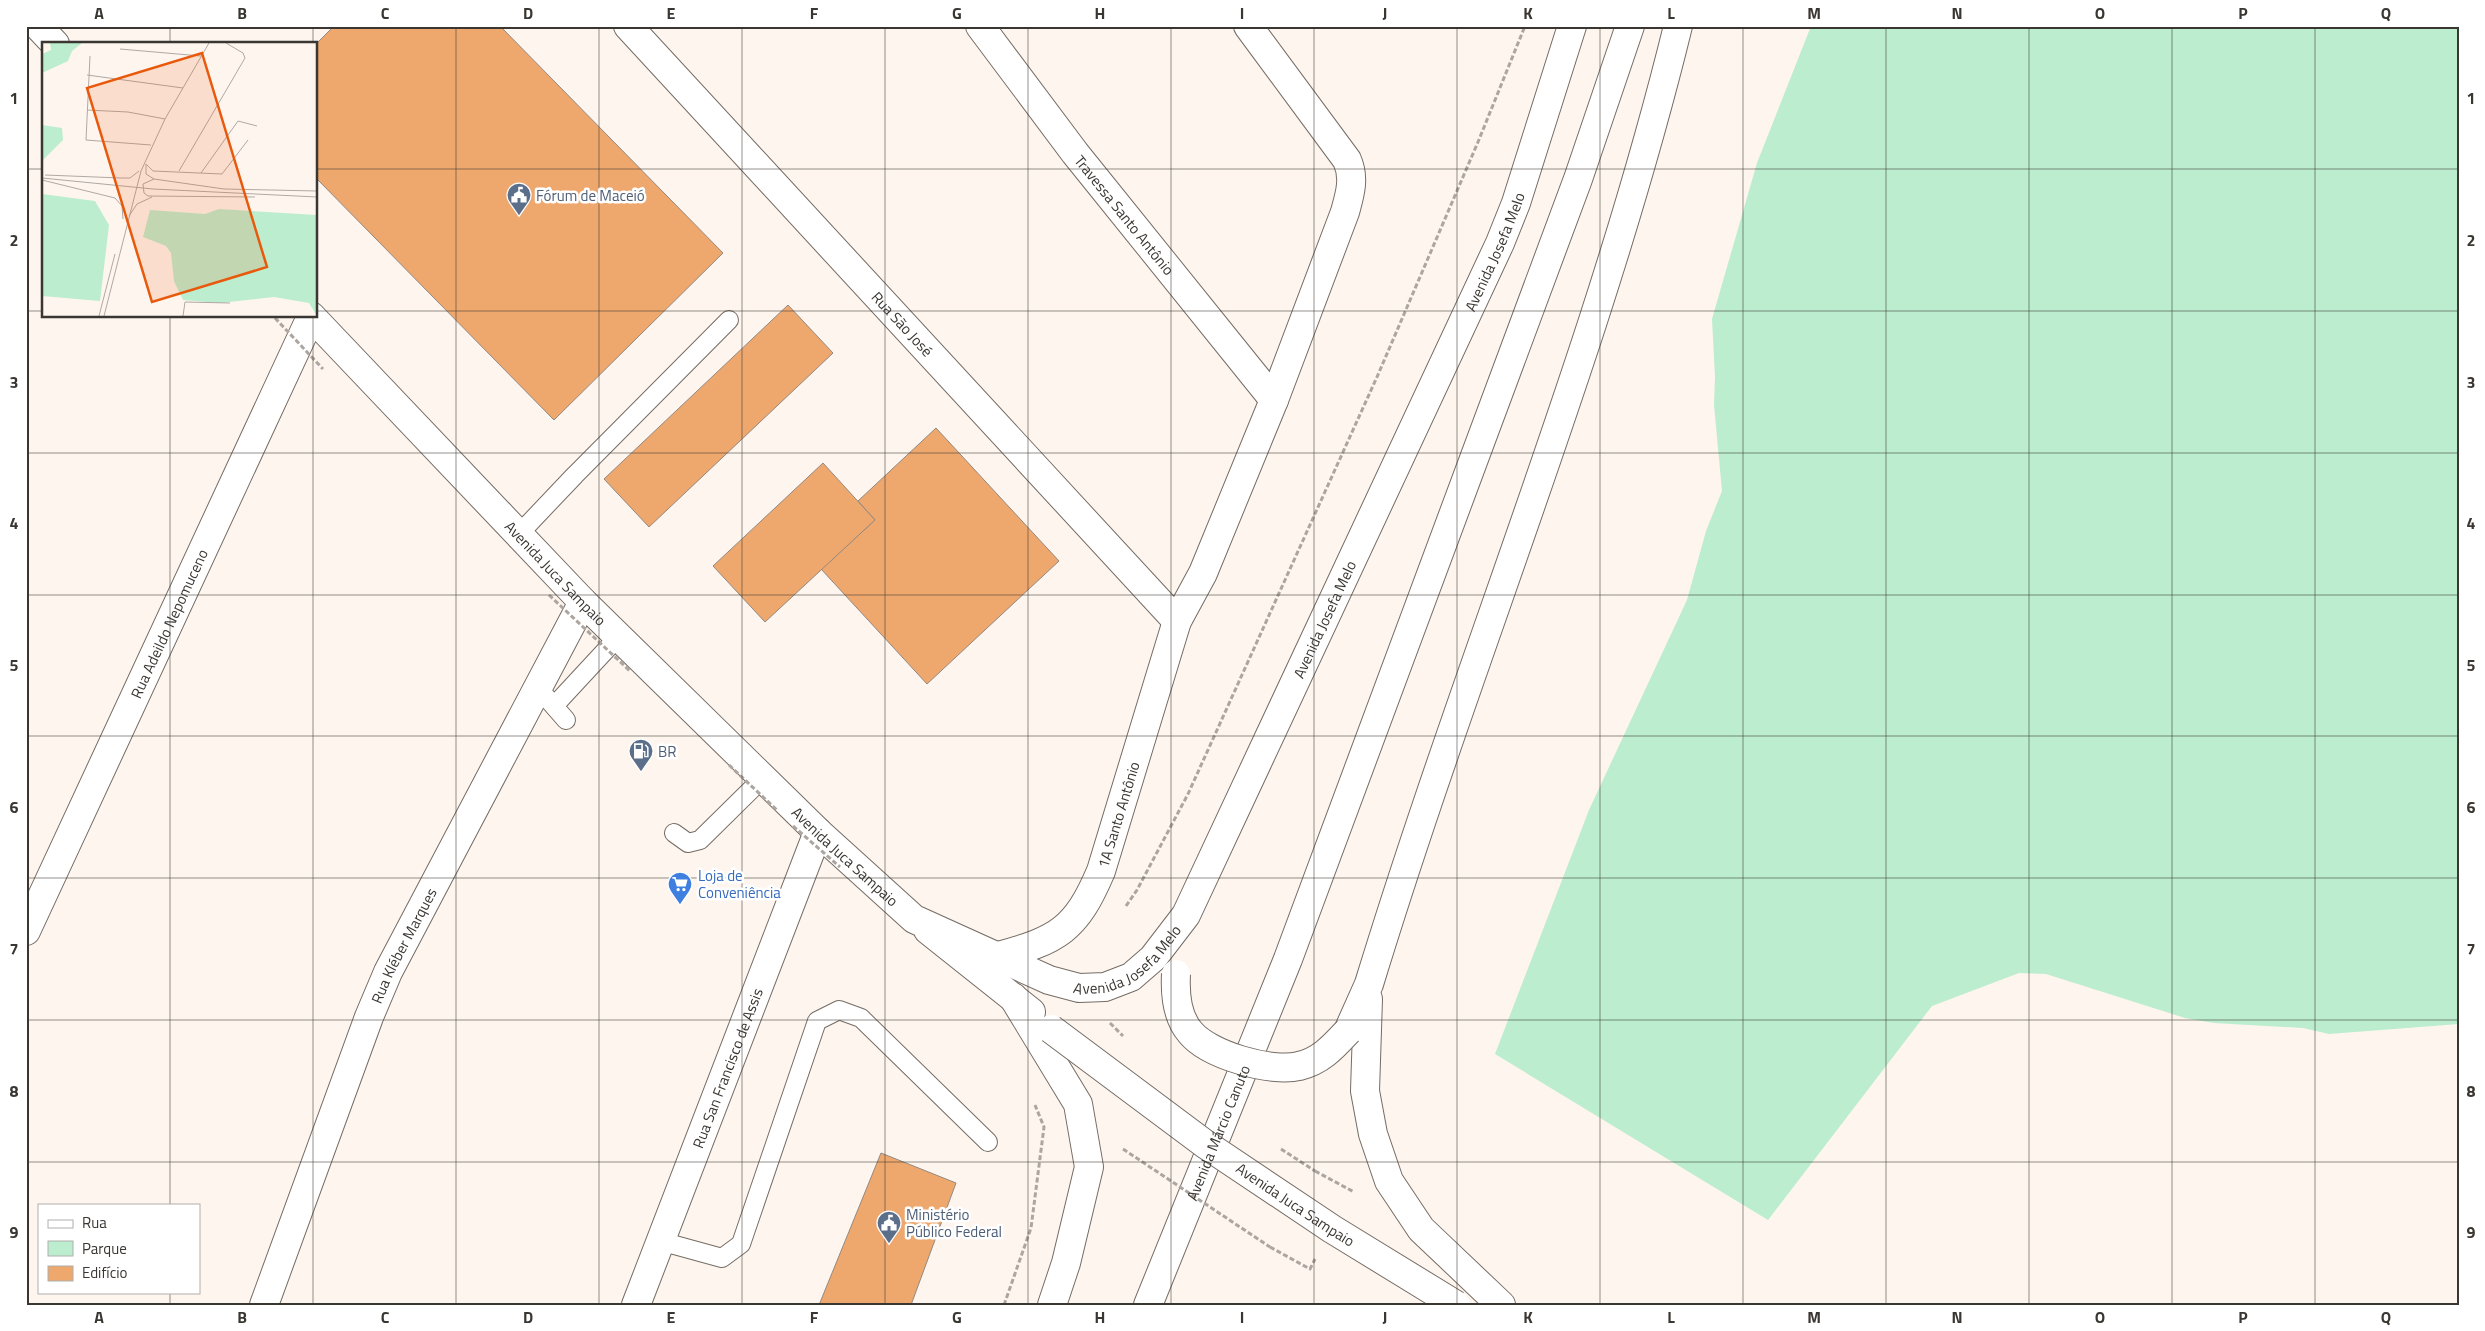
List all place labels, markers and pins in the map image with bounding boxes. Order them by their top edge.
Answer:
public building icon: Fórum de Maceió [506,182,532,216]
place label: Fórum de Maceió [536,184,645,207]
fuel station icon: BR [628,738,654,772]
place label: BR [658,740,676,763]
place label: Loja de Conveniência [698,864,781,904]
supermarket icon: Loja de Conveniência [667,871,693,905]
place label: Ministério Público Federal [906,1203,1002,1243]
public building icon: Ministério Público Federal [876,1210,902,1244]

